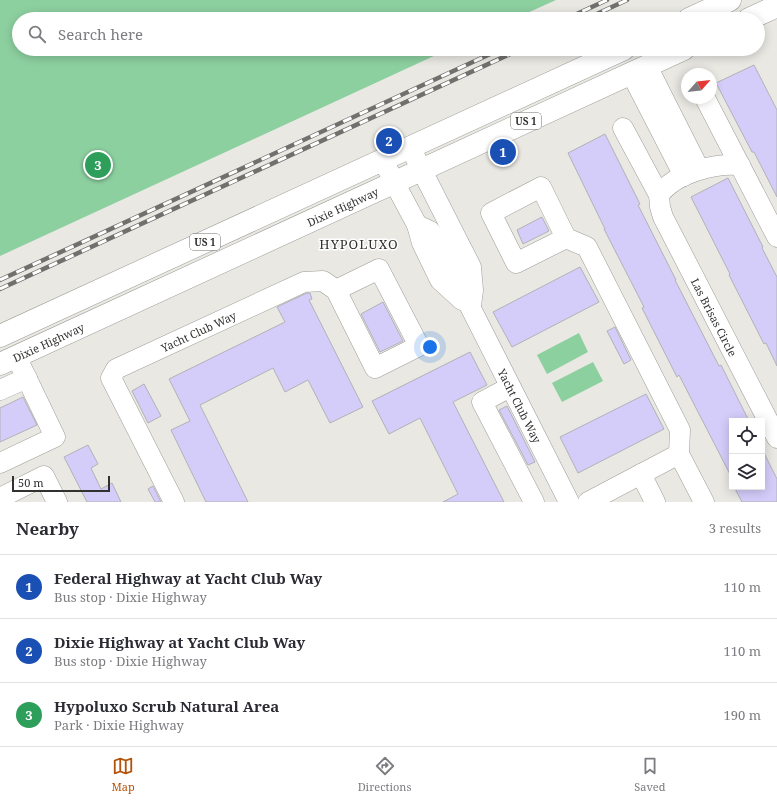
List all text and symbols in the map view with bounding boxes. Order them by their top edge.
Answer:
search box [12,12,765,56]
icon: search [26,23,48,45]
text: Search here [58,24,143,44]
north arrow [681,68,717,104]
road number: US 1 [511,113,541,129]
pin: 2 [376,126,402,156]
pin: 1 [490,137,516,167]
pin: 3 [85,150,111,180]
street label: Dixie Highway [304,183,381,229]
road number: US 1 [190,234,220,250]
district label: HYPOLUXO [319,235,399,253]
street label: Las Brisas Circle [688,275,741,359]
street label: Yacht Club Way [157,307,239,355]
street label: Dixie Highway [10,319,87,365]
your location [420,337,440,357]
street label: Yacht Club Way [495,365,546,446]
map controls [729,418,765,490]
button: locate [729,418,765,454]
button: layers [729,454,765,490]
scale bar [12,474,110,493]
text: 50 m [18,475,44,490]
text: Nearby [16,517,79,540]
text: 3 results [709,519,761,537]
text: Federal Highway at Yacht Club Way [54,568,322,588]
text: 1 [25,578,33,596]
text: 110 m [724,578,761,596]
text: Bus stop · Dixie Highway [54,588,207,606]
text: Dixie Highway at Yacht Club Way [54,632,305,652]
text: 2 [25,642,33,660]
text: 110 m [724,642,761,660]
text: Bus stop · Dixie Highway [54,652,207,670]
text: Hypoluxo Scrub Natural Area [54,696,279,716]
text: 3 [25,706,33,724]
text: 190 m [724,706,761,724]
text: Park · Dixie Highway [54,716,184,734]
tab: Map [111,755,135,794]
tab: Directions [358,755,411,794]
tab: Saved [634,755,666,794]

